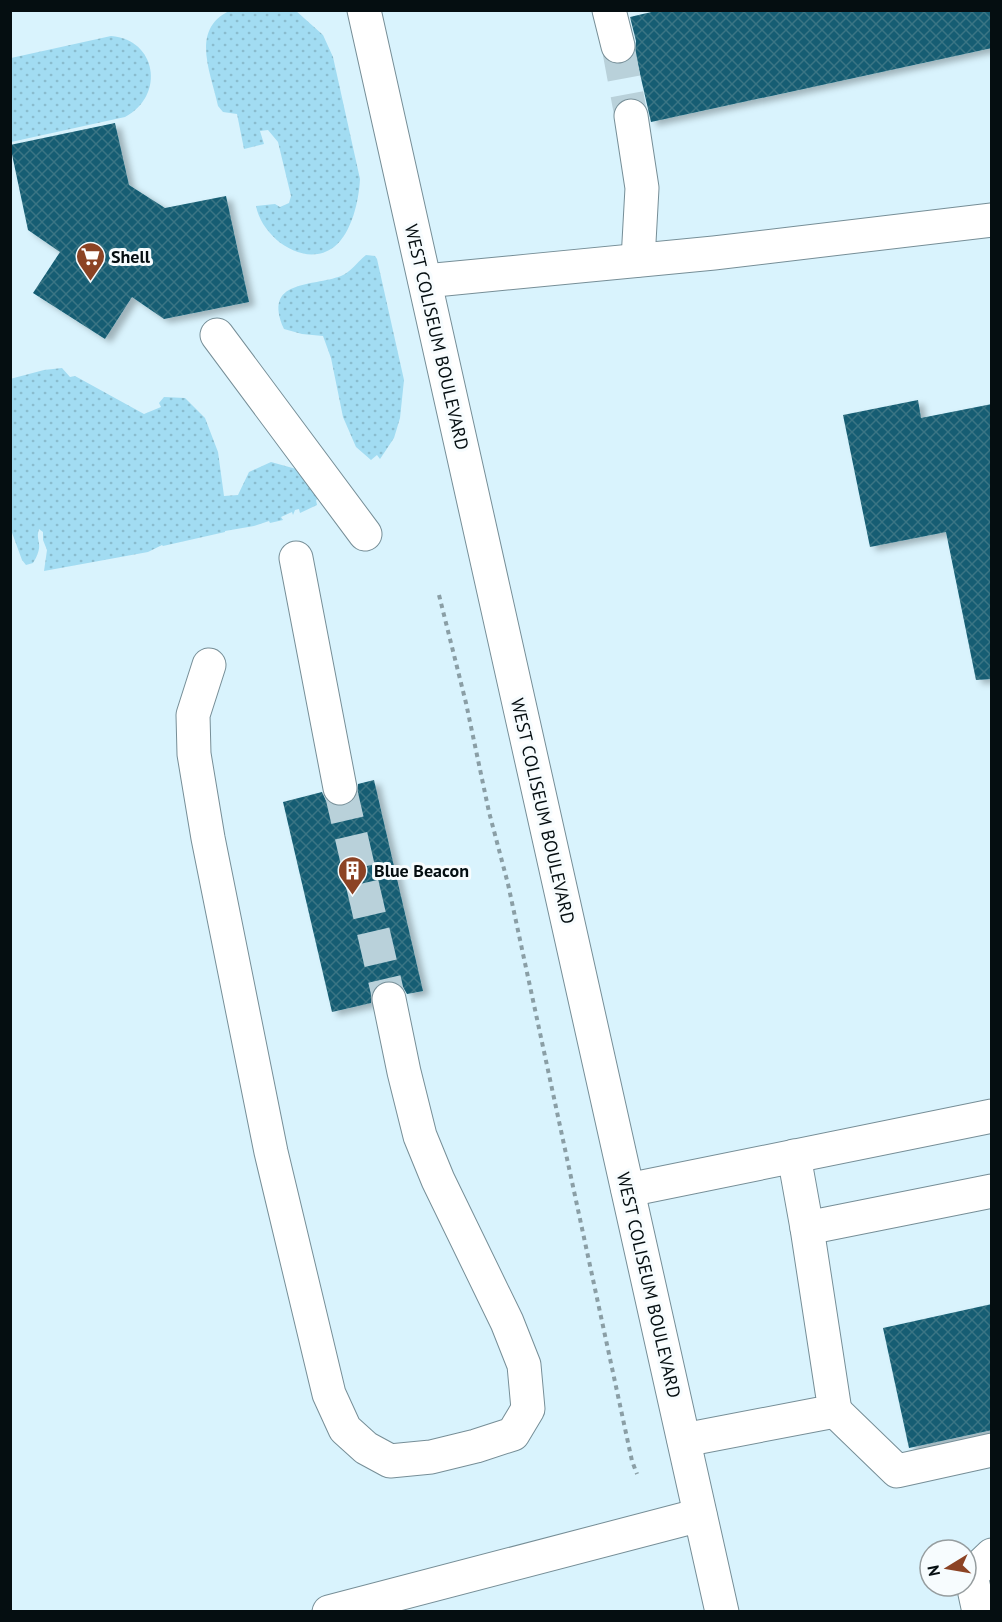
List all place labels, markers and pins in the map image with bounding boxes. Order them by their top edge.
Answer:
supermarket icon: Shell [74,240,106,282]
place label: Shell [111,245,151,268]
building icon: Blue Beacon [337,854,369,896]
place label: Blue Beacon [374,859,469,882]

